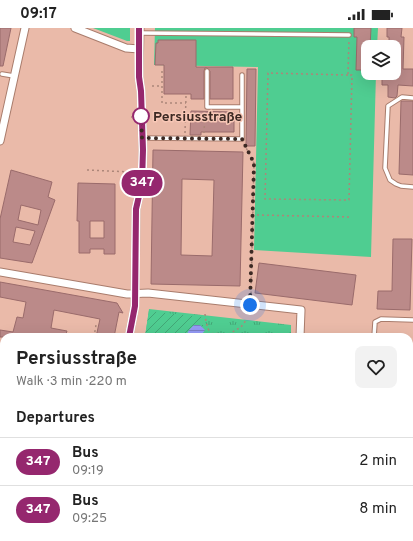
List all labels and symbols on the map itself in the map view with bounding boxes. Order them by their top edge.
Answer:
marker: Persiusstraße [132,107,150,125]
place label: Persiusstraße [153,109,242,126]
line badge: 347 [119,170,165,196]
your location [240,295,260,315]

